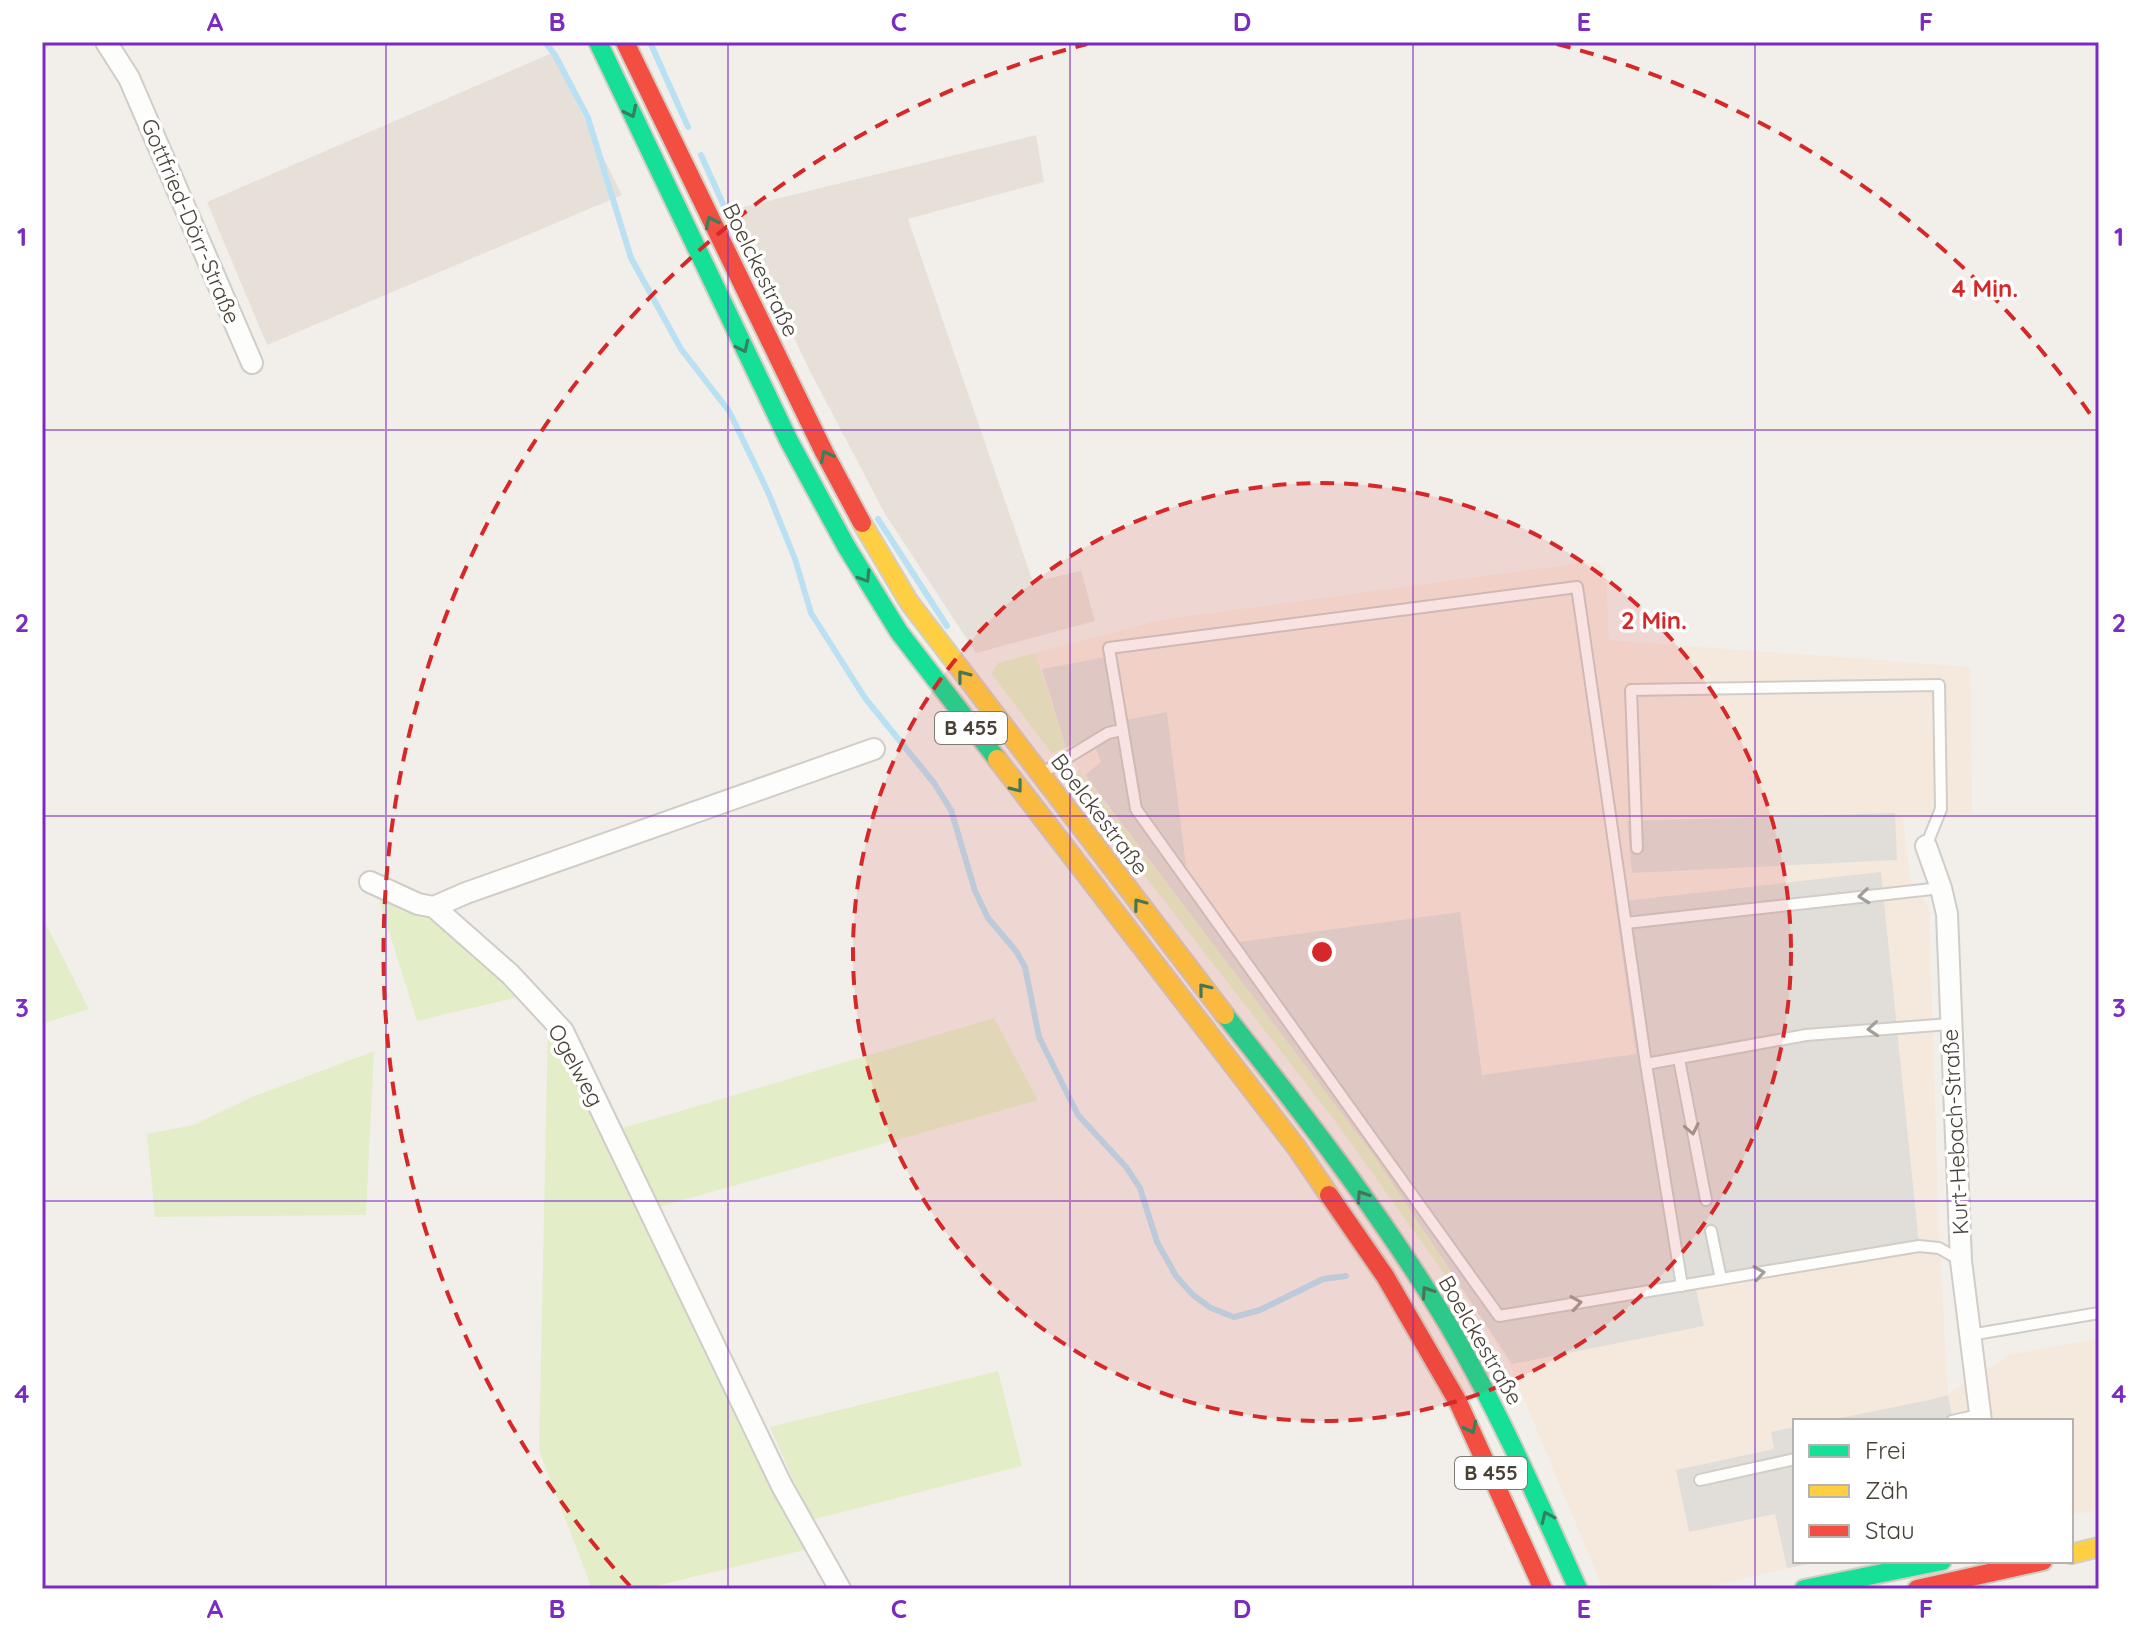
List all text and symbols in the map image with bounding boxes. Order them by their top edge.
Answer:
text: A [207,5,224,38]
text: B [548,5,566,38]
text: C [891,5,907,38]
text: D [1233,5,1251,38]
text: E [1577,5,1591,38]
text: F [1919,5,1933,38]
one-way arrow [621,104,637,119]
street label: Gottfried-Dörr-Straße [135,114,247,328]
street label: Boelckestraße [717,199,805,341]
one-way arrow [705,216,721,231]
text: 1 [17,220,27,253]
text: 1 [2114,220,2124,253]
text: 4 Min. [1952,273,2018,303]
one-way arrow [734,338,749,353]
one-way arrow [820,449,836,464]
one-way arrow [855,568,870,583]
text: 2 Min. [1621,605,1687,635]
text: 2 [15,606,29,639]
text: 2 [2112,606,2126,639]
one-way arrow [958,671,973,685]
road number: B 455 [935,712,1007,744]
street label: Boelckestraße [1045,748,1155,880]
one-way arrow [1008,778,1022,793]
one-way arrow [1857,888,1870,905]
one-way arrow [1134,898,1148,913]
centre of rings [1308,938,1336,966]
one-way arrow [1200,983,1214,998]
text: 3 [15,991,29,1024]
text: 3 [2112,991,2126,1024]
street label: Ogelweg [542,1019,610,1111]
one-way arrow [1866,1020,1879,1037]
street label: Kurt-Hebach-Straße [1936,1028,1974,1236]
one-way arrow [1683,1122,1700,1136]
one-way arrow [1357,1190,1372,1204]
one-way arrow [1752,1265,1765,1282]
street label: Boelckestraße [1433,1270,1529,1410]
one-way arrow [1421,1287,1436,1301]
one-way arrow [1569,1295,1583,1312]
text: 4 [14,1377,30,1410]
text: 4 [2111,1377,2127,1410]
legend [1793,1419,2073,1563]
one-way arrow [1461,1420,1477,1434]
text: Frei [1865,1435,1906,1465]
road number: B 455 [1455,1457,1527,1489]
text: Zäh [1865,1475,1909,1505]
one-way arrow [1541,1511,1557,1526]
text: Stau [1865,1515,1915,1545]
text: A [207,1592,224,1625]
text: B [548,1592,566,1625]
text: C [891,1592,907,1625]
text: D [1233,1592,1251,1625]
text: E [1577,1592,1591,1625]
text: F [1919,1592,1933,1625]

